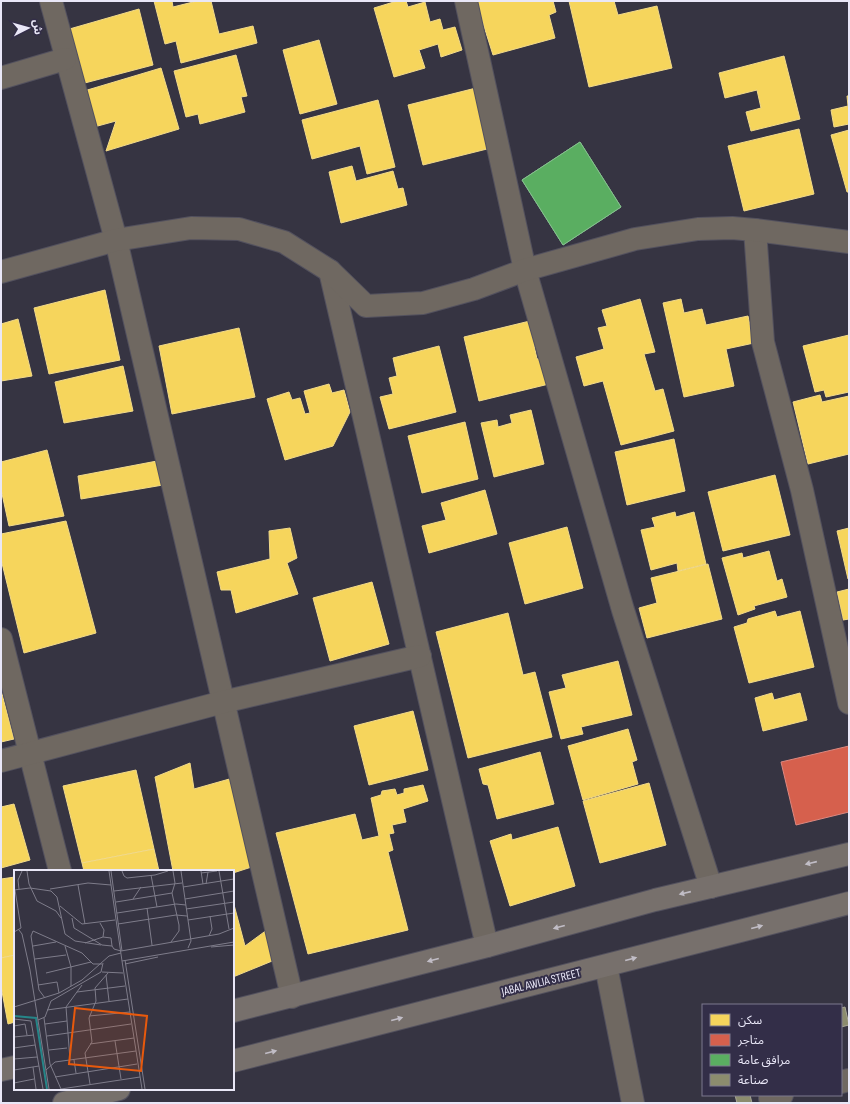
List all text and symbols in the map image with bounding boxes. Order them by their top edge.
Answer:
north arrow [8,8,48,48]
text: ش [30,19,45,35]
one-way arrow [805,861,817,867]
inset map [14,870,234,1090]
one-way arrow [678,891,691,897]
one-way arrow [751,923,763,929]
one-way arrow [553,924,565,930]
one-way arrow [625,956,637,962]
one-way arrow [427,957,439,963]
street label: JABAL AWLIA STREET [499,965,582,1000]
legend [702,1004,842,1096]
text: سكن [738,1013,762,1028]
one-way arrow [391,1016,403,1022]
text: متاجر [737,1033,764,1048]
one-way arrow [265,1049,277,1055]
text: مرافق عامة [738,1053,790,1068]
text: صناعة [738,1073,768,1088]

